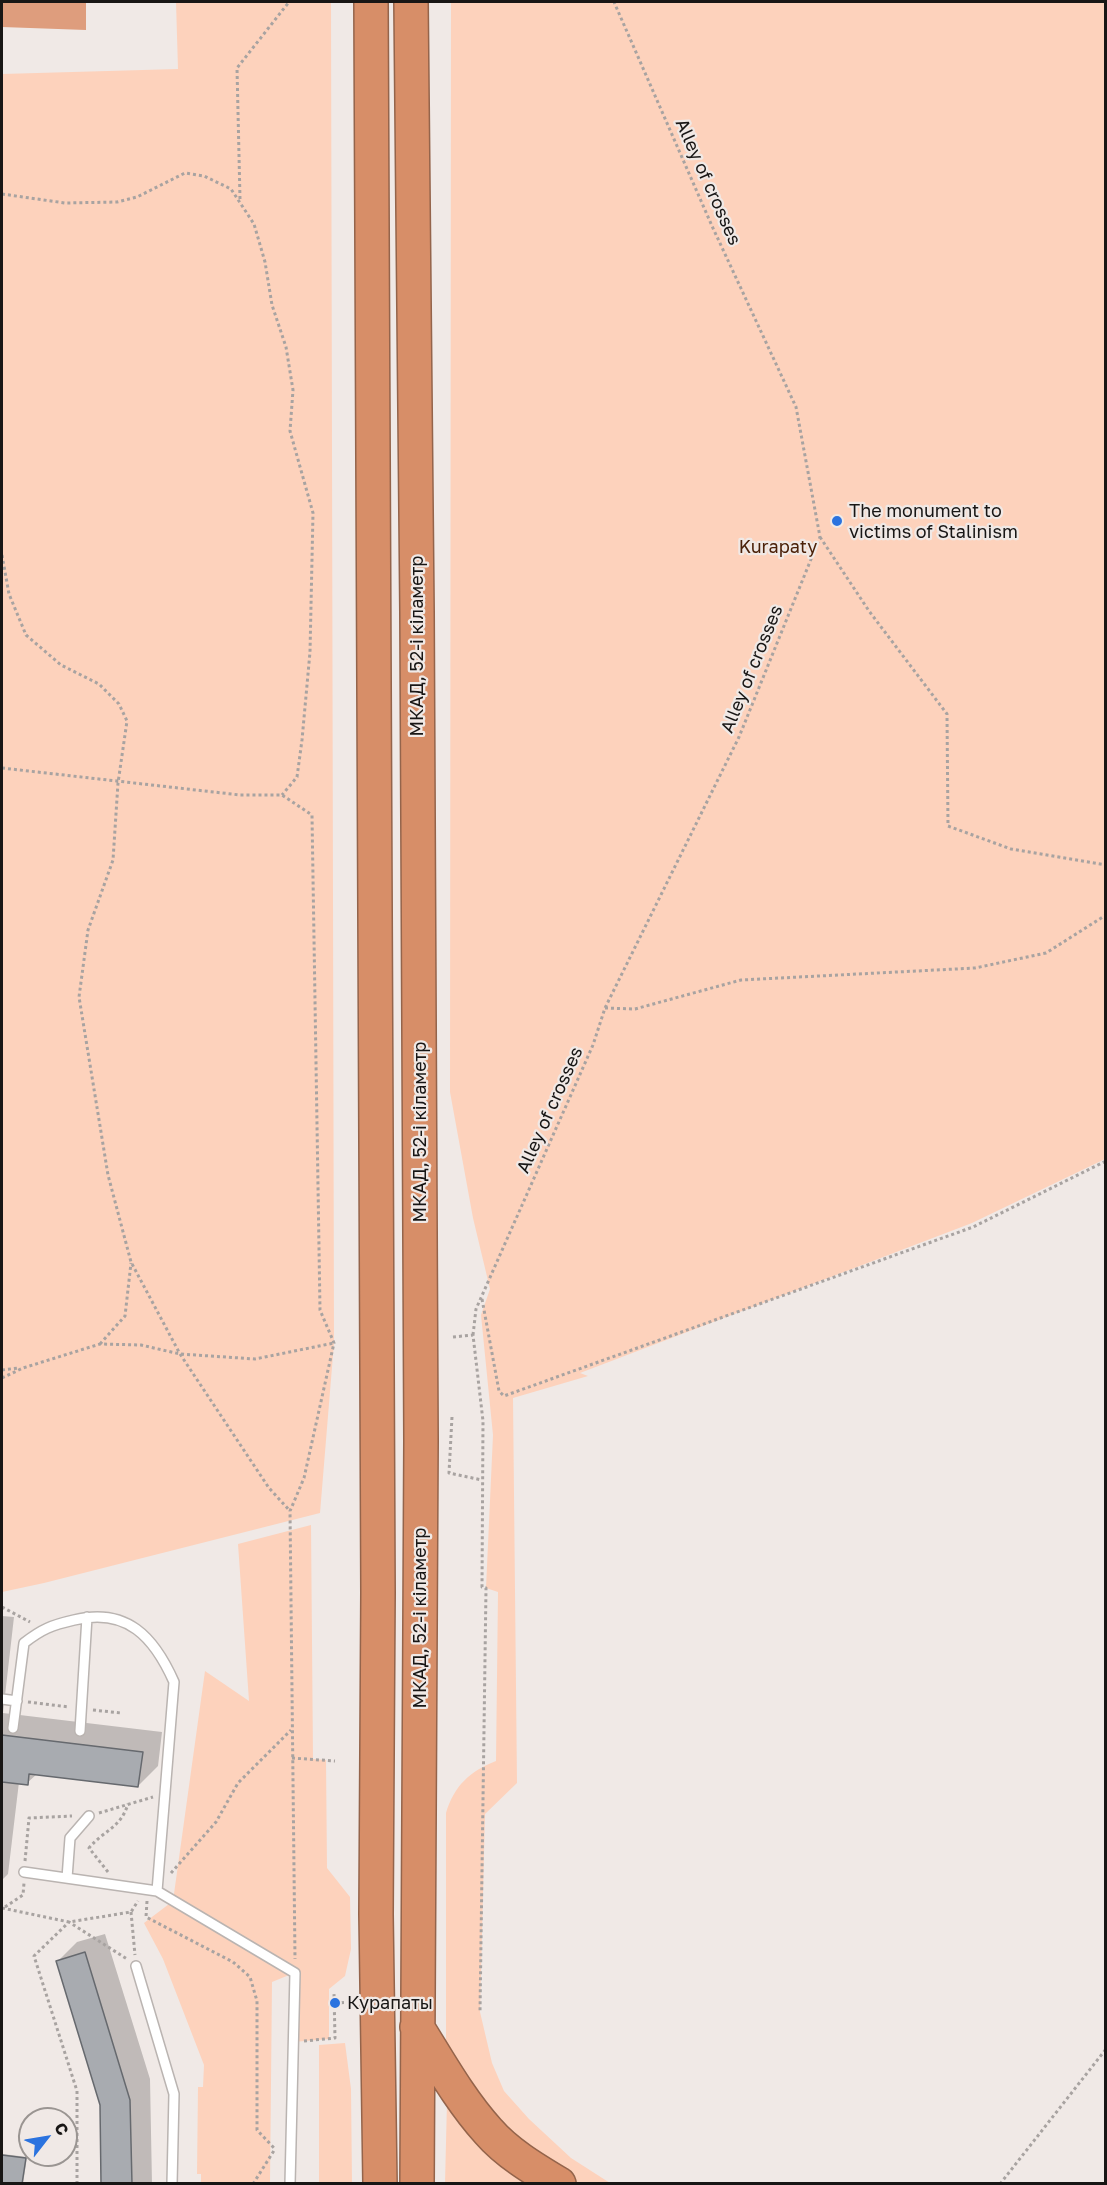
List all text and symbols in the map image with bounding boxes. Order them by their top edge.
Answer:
street label: Alley of crosses [670,116,746,248]
place label: The monument to victims of Stalinism [849,500,1018,542]
marker: The monument to victims of Stalinism [830,514,844,528]
park label: Kurapaty [739,536,817,558]
street label: МКАД, 52-і кіламетр [406,556,428,736]
street label: Alley of crosses [717,602,787,736]
street label: МКАД, 52-і кіламетр [409,1042,431,1222]
street label: Alley of crosses [512,1044,588,1176]
street label: МКАД, 52-і кіламетр [409,1528,431,1708]
place label: Курапаты [347,1992,433,2014]
marker: Курапаты [328,1996,342,2010]
north arrow [18,2107,78,2167]
text: С [50,2119,73,2139]

